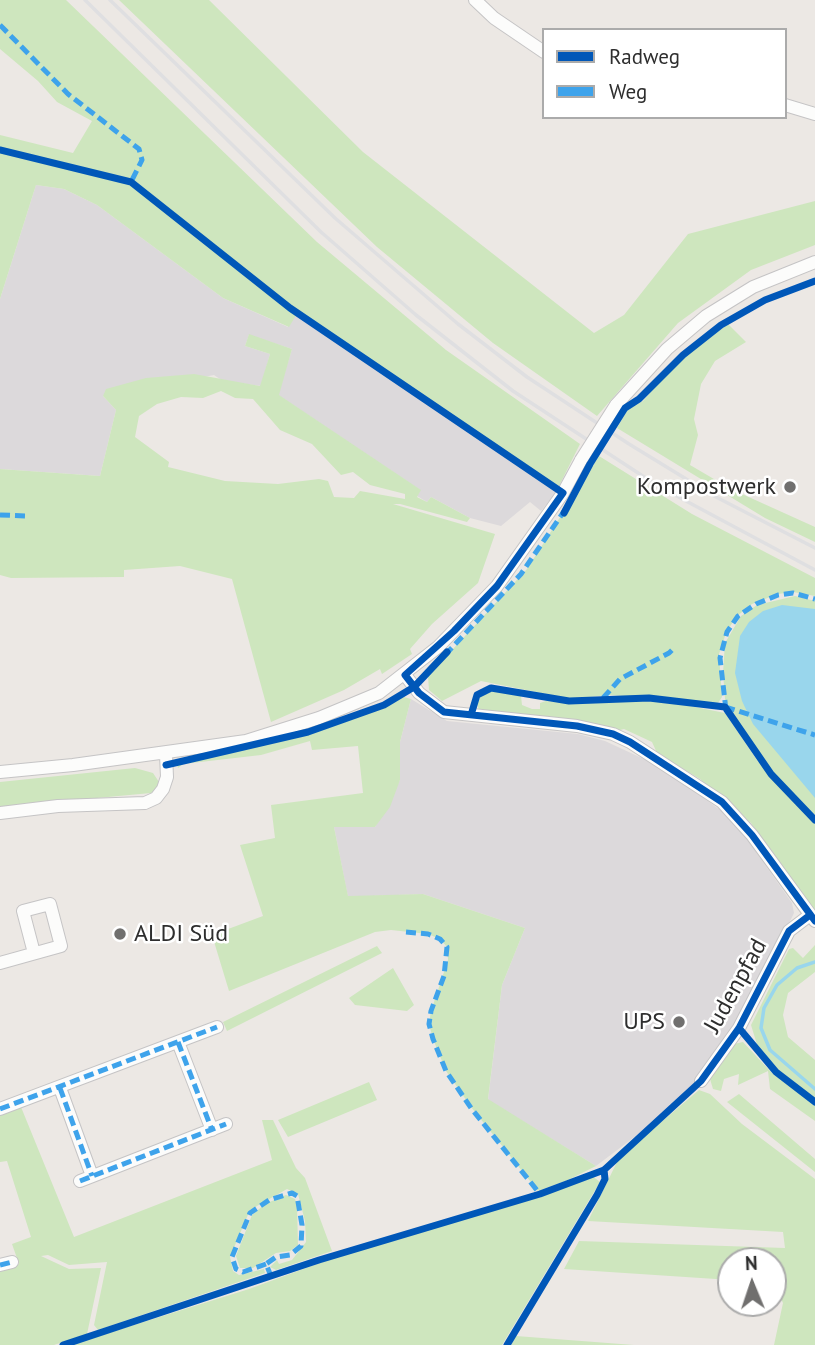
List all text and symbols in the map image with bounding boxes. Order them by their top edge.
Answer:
legend [542,28,787,119]
text: Radweg [609,43,680,70]
text: Weg [609,78,647,105]
place label: Kompostwerk [637,473,776,501]
marker: Kompostwerk [782,479,798,495]
place label: ALDI Süd [134,920,228,948]
marker: ALDI Süd [112,926,128,942]
street label: Judenpfad [698,934,774,1038]
place label: UPS [623,1008,665,1036]
marker: UPS [671,1014,687,1030]
north arrow [717,1247,787,1317]
text: N [745,1251,758,1275]

